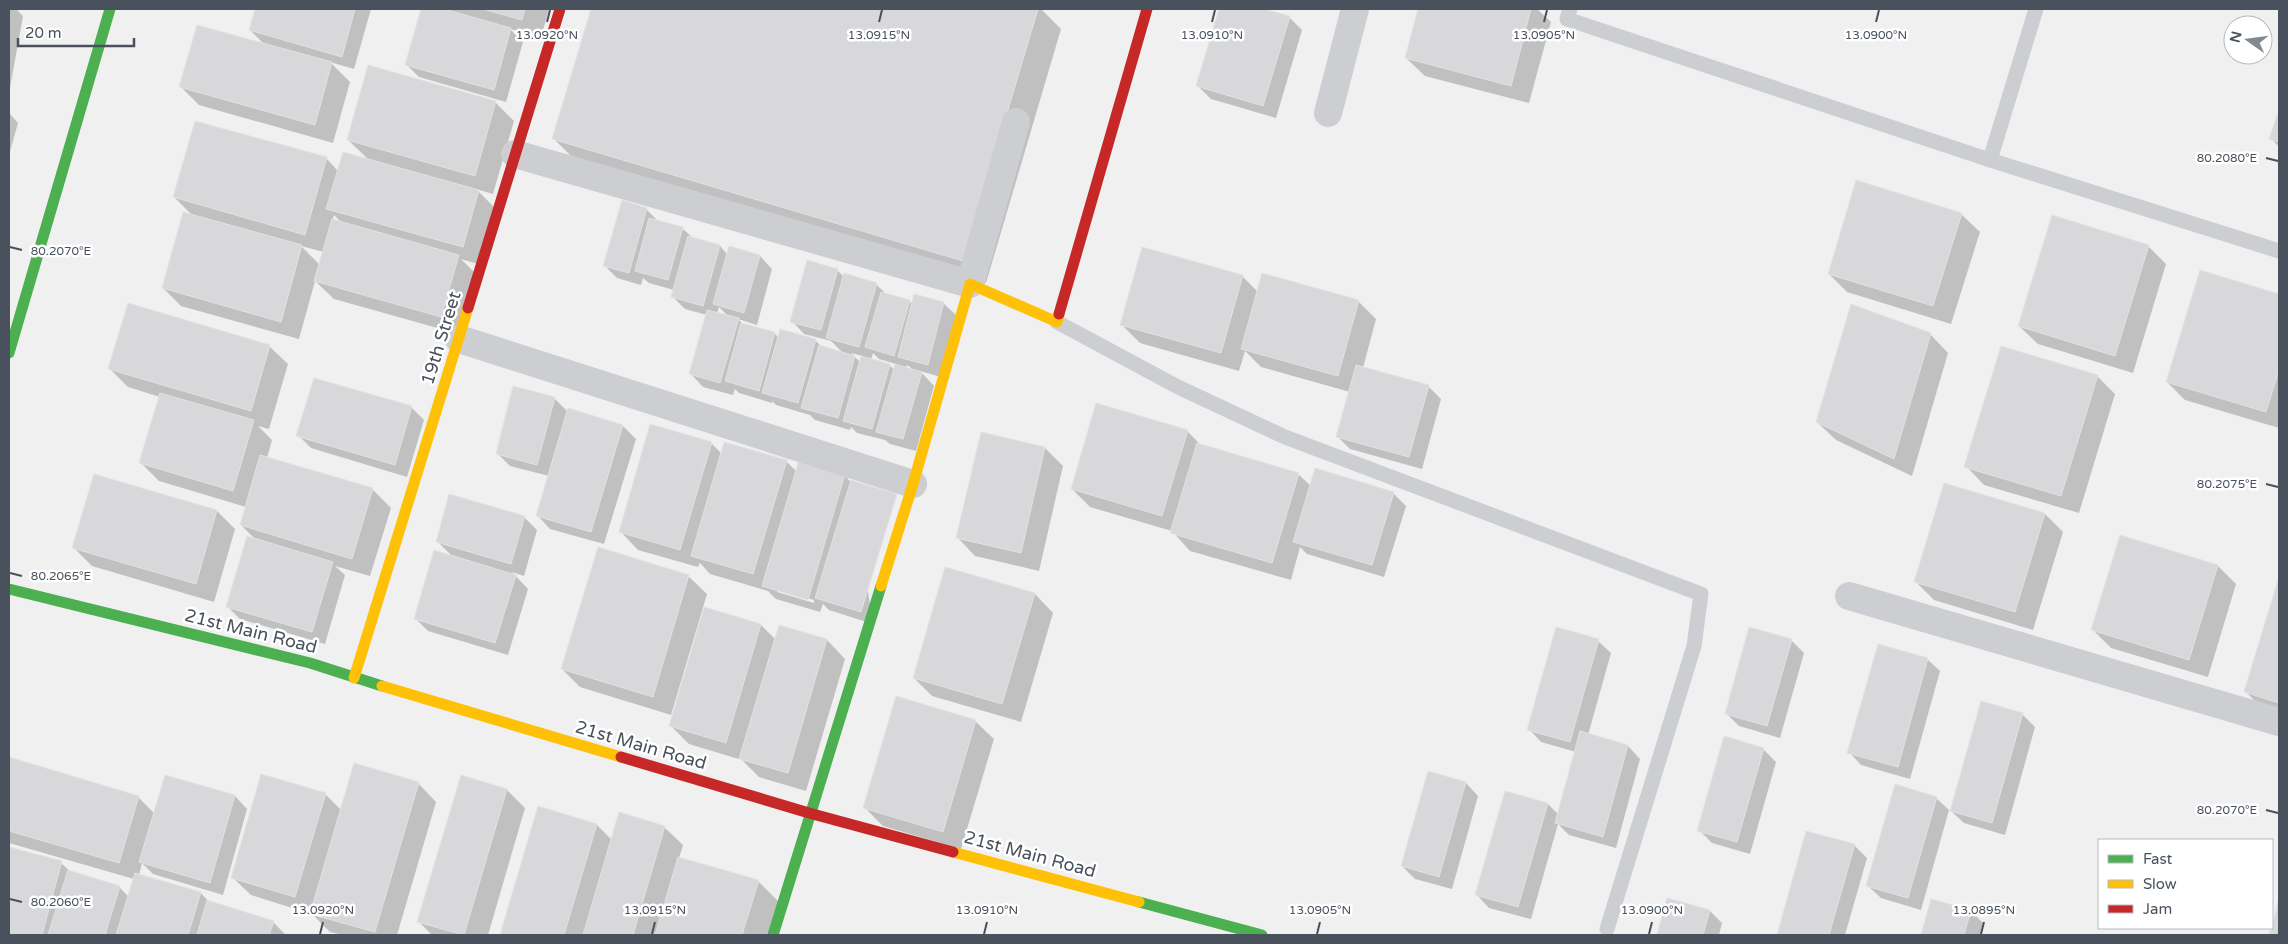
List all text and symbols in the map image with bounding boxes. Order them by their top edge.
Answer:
scale bar [18,15,134,47]
north arrow [2223,15,2273,65]
text: 20 m [25,24,62,42]
text: 13.0920°N [516,28,578,42]
text: 13.0915°N [848,28,910,42]
text: 13.0910°N [1181,28,1243,42]
text: 13.0905°N [1513,28,1575,42]
text: 13.0900°N [1845,28,1907,42]
text: N [2226,29,2245,44]
text: 80.2080°E [2197,151,2258,165]
text: 80.2070°E [31,244,92,258]
street label: 19th Street [416,288,466,387]
text: 80.2075°E [2197,477,2257,491]
text: 80.2065°E [31,569,91,583]
street label: 21st Main Road [183,604,319,658]
street label: 21st Main Road [573,716,709,774]
text: 80.2070°E [2197,803,2258,817]
street label: 21st Main Road [962,826,1098,882]
legend [2098,839,2273,929]
text: Fast [2143,850,2173,868]
text: Slow [2143,875,2177,893]
text: 80.2060°E [31,895,92,909]
text: Jam [2143,900,2172,918]
text: 13.0920°N [292,903,354,917]
text: 13.0915°N [624,903,686,917]
text: 13.0910°N [956,903,1018,917]
text: 13.0905°N [1289,903,1351,917]
text: 13.0900°N [1621,903,1683,917]
text: 13.0895°N [1953,903,2015,917]

